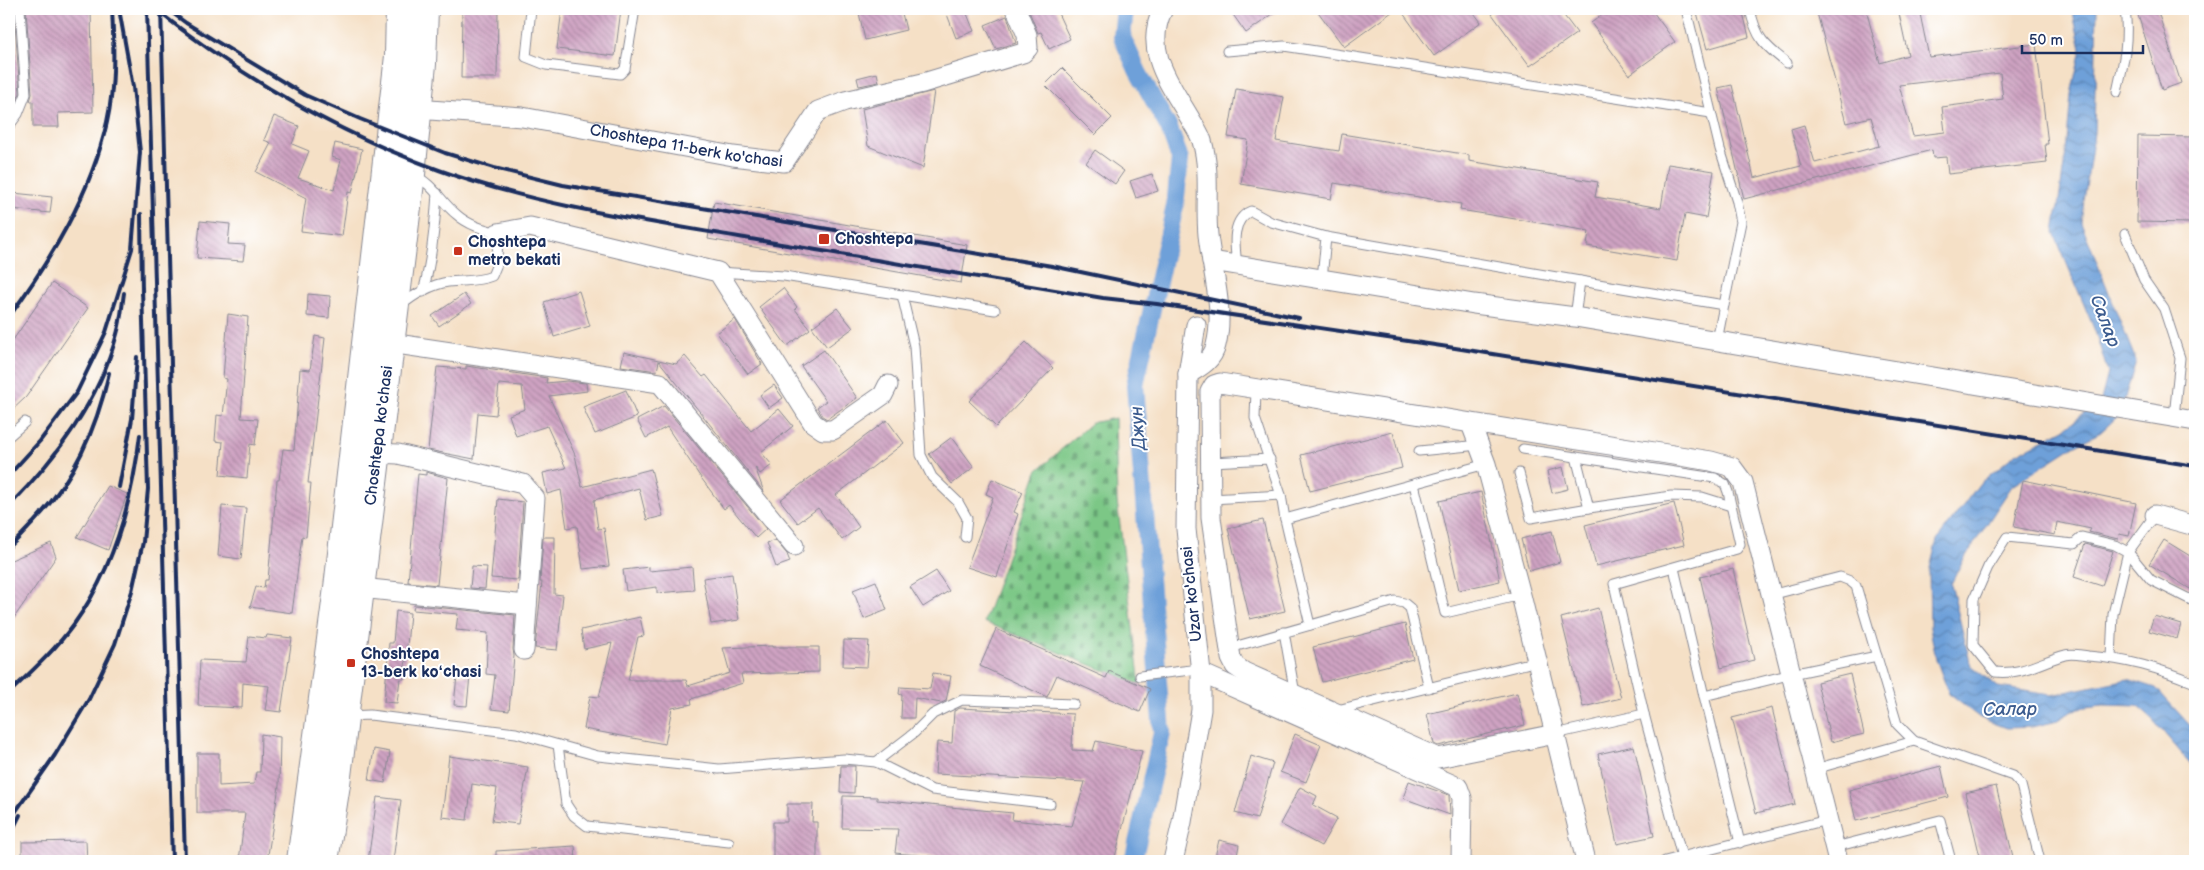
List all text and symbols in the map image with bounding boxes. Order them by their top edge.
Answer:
scale bar [2022,22,2143,54]
text: 50 m [2029,31,2063,50]
street label: Choshtepa 11-berk ko'chasi [588,120,784,171]
place label: Choshtepa [835,230,914,249]
marker: Choshtepa [817,232,831,246]
place label: Choshtepa metro bekati [468,233,561,270]
marker: Choshtepa metro bekati [452,245,464,257]
water label: Салар [2086,292,2124,350]
street label: Choshtepa ko'chasi [361,365,397,507]
water label: Джун [1126,405,1150,452]
street label: Uzar ko'chasi [1178,545,1206,643]
place label: Choshtepa 13-berk koʻchasi [361,645,481,682]
marker: Choshtepa 13-berk koʻchasi [345,657,357,669]
water label: Салар [1983,699,2037,720]

